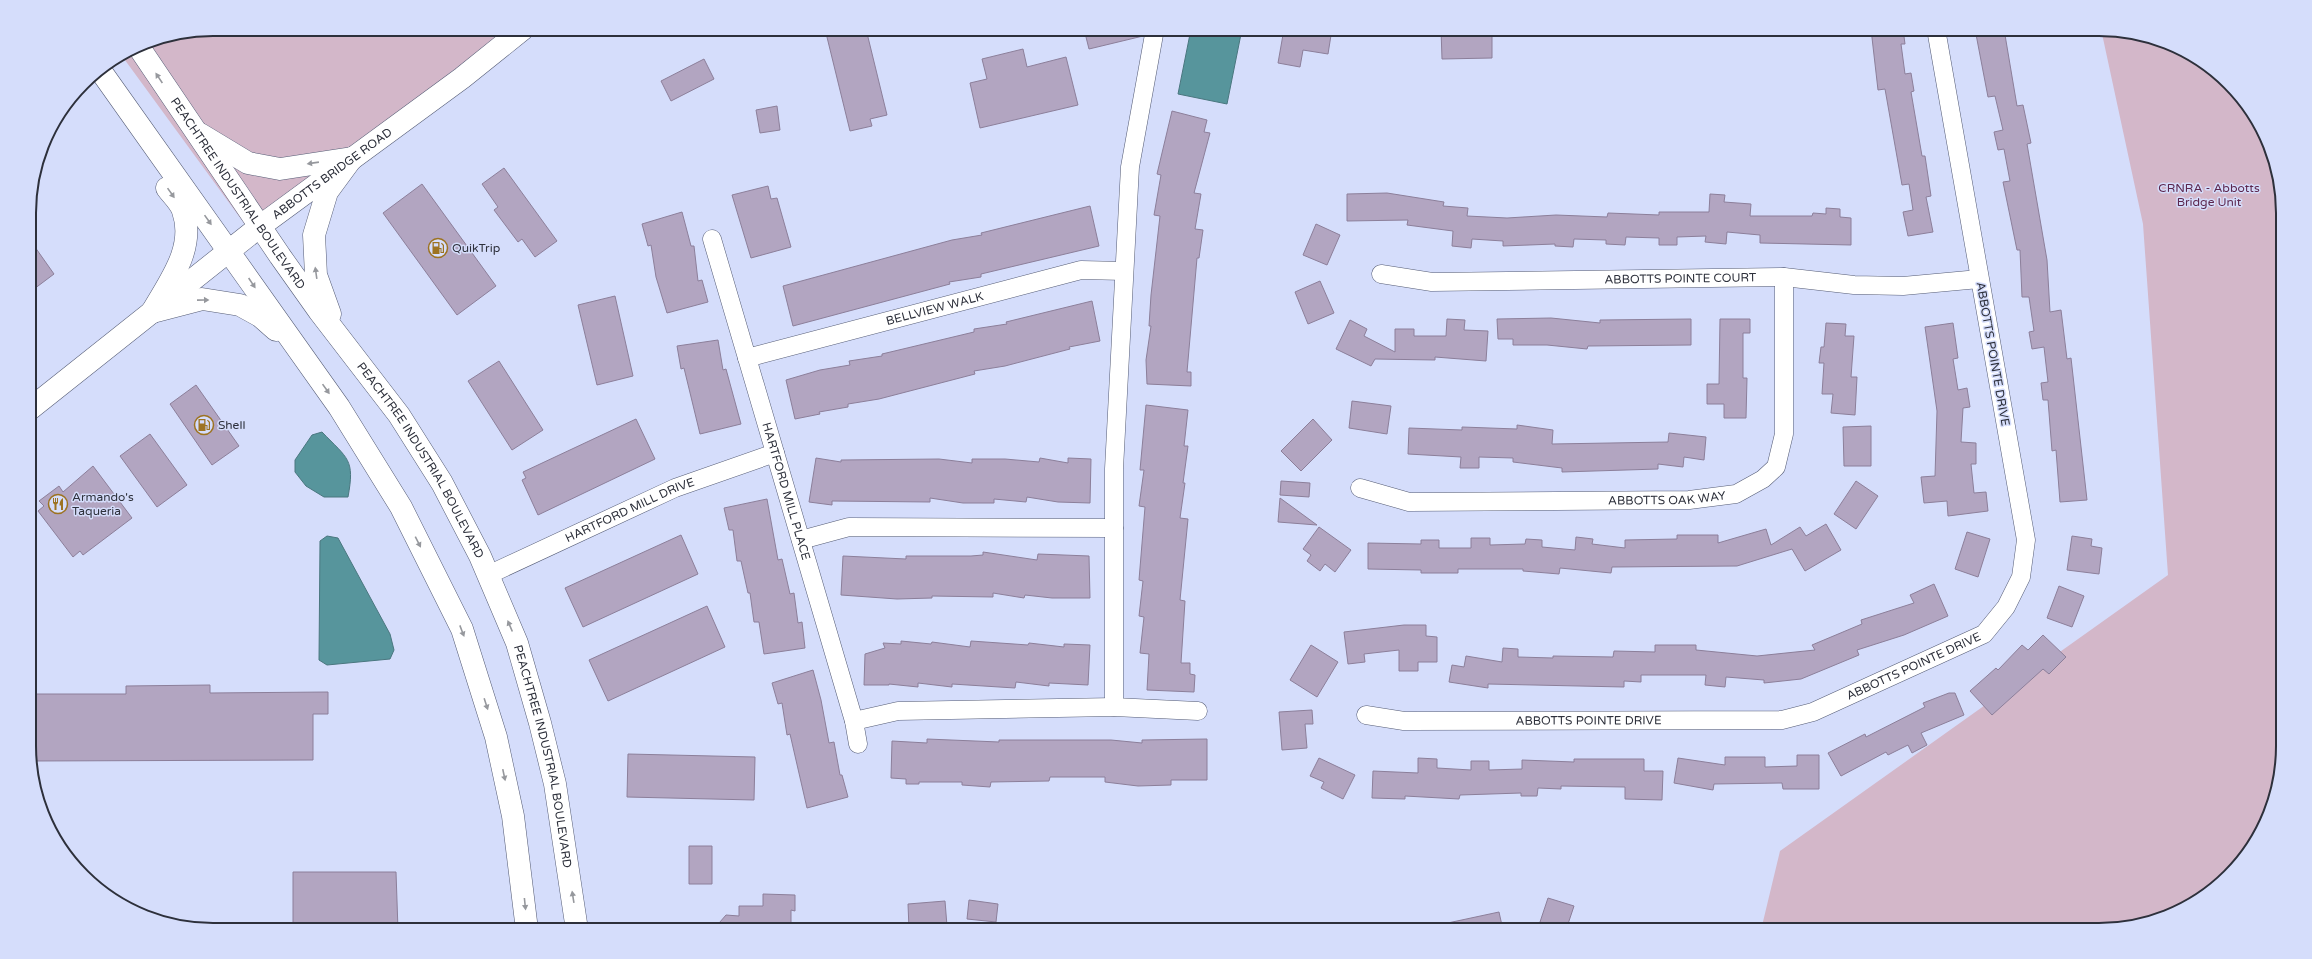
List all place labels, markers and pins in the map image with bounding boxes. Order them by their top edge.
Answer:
fuel station icon: QuikTrip [427,237,449,259]
place label: QuikTrip [452,241,500,255]
fuel station icon: Shell [193,414,215,436]
place label: Shell [218,418,245,432]
place label: Armando's Taqueria [72,490,134,518]
restaurant icon: Armando's Taqueria [47,493,69,515]

